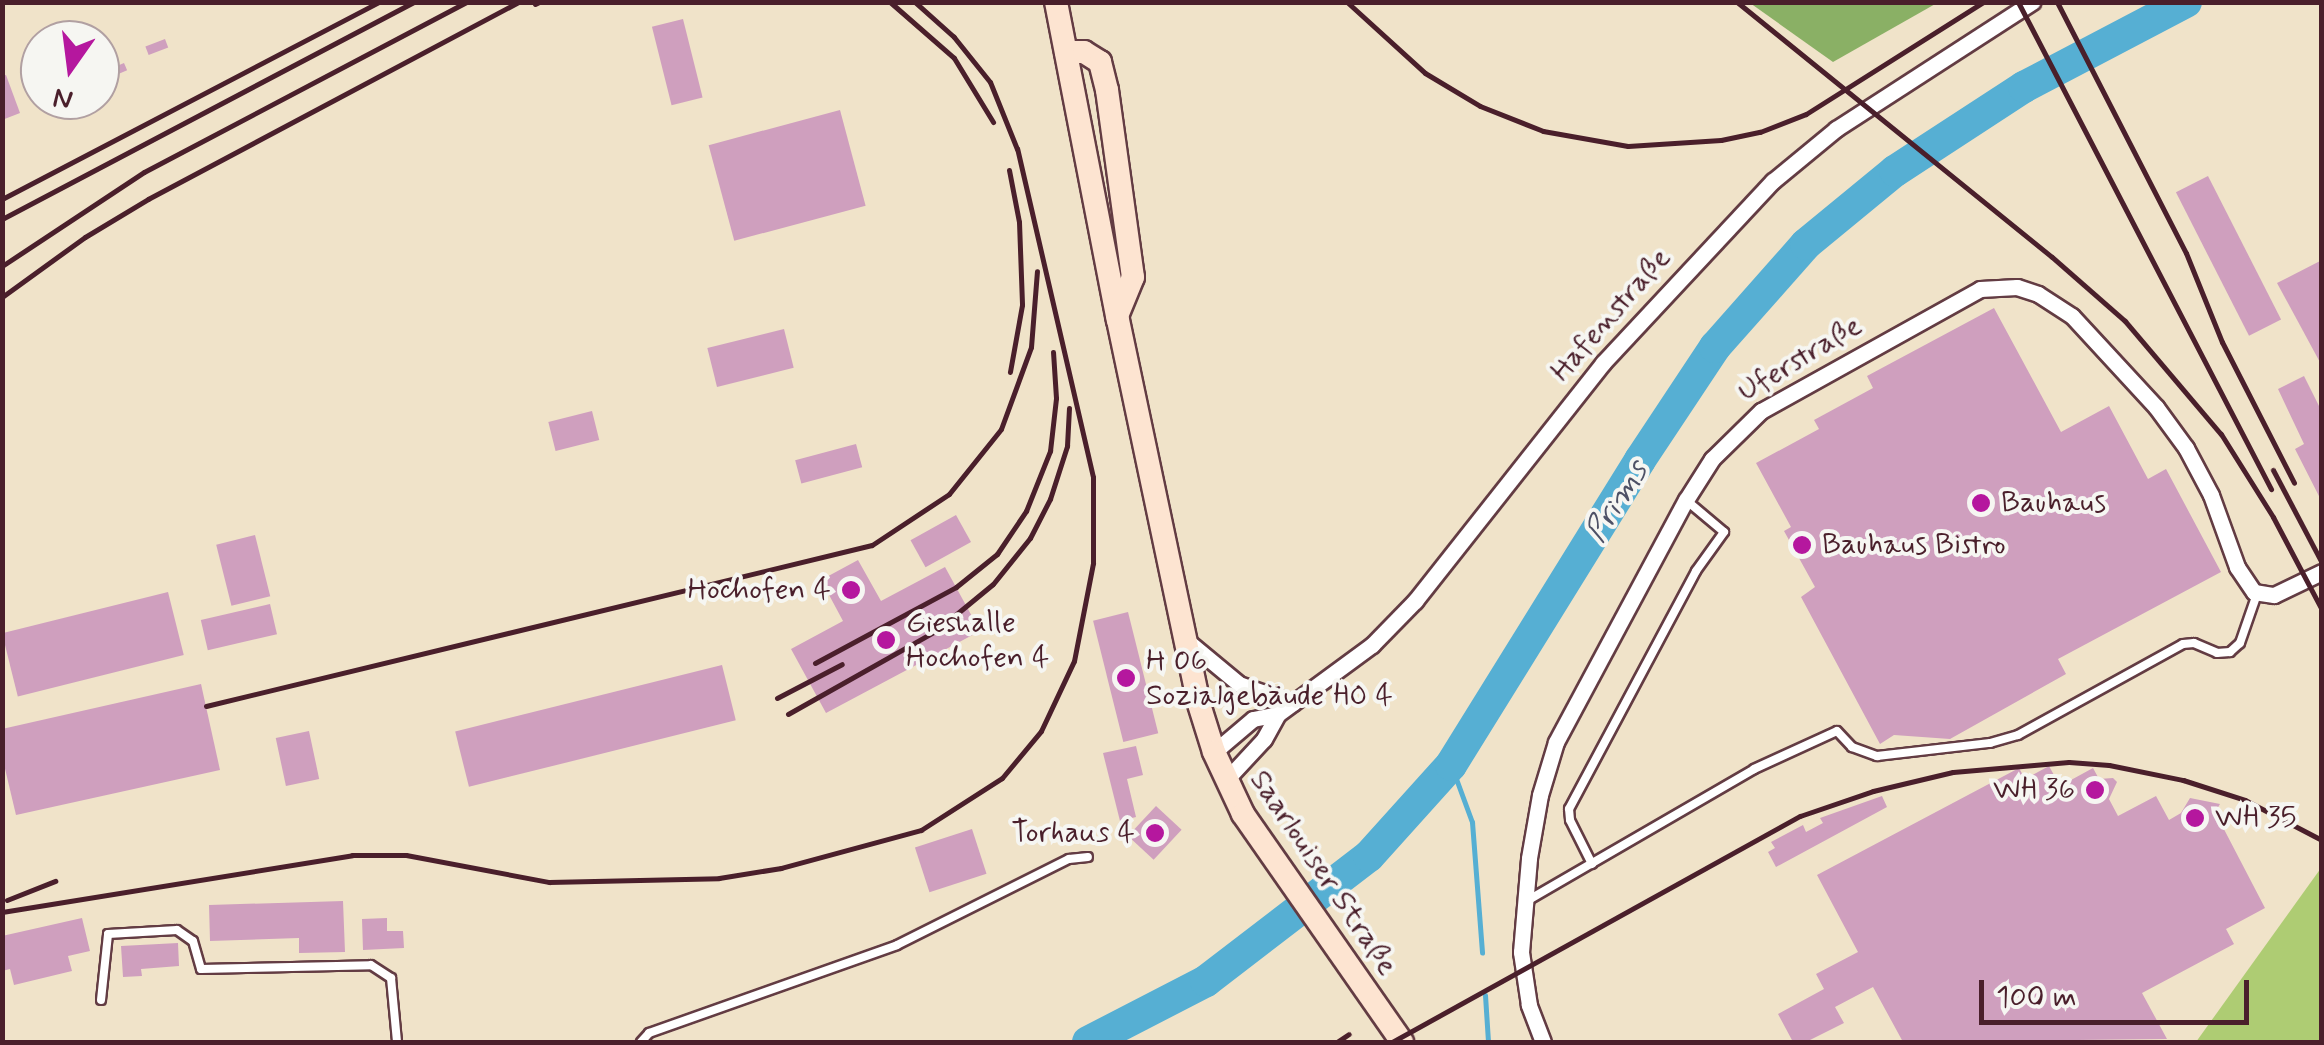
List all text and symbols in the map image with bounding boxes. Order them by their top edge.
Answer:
north arrow [20,20,120,120]
text: N [50,77,77,118]
street label: Hafenstraße [1543,241,1679,389]
street label: Uferstraße [1731,308,1869,410]
water label: Prims [1577,454,1657,550]
place label: Bauhaus [2001,485,2106,521]
marker: Bauhaus [1970,492,1992,514]
place label: Bauhaus Bistro [1822,527,2006,563]
marker: Bauhaus Bistro [1791,534,1813,556]
place label: Hochofen 4 [687,572,831,608]
marker: Hochofen 4 [840,579,862,601]
place label: Gieshalle Hochofen 4 [906,605,1050,676]
marker: Gieshalle Hochofen 4 [875,629,897,651]
place label: H 06 Sozialgebäude HO 4 [1146,643,1398,714]
marker: H 06 Sozialgebäude HO 4 [1115,667,1137,689]
street label: Saarlouiser Straße [1243,766,1403,980]
place label: WH 36 [1993,772,2075,808]
marker: WH 36 [2084,779,2106,801]
place label: WH 35 [2215,800,2296,836]
marker: WH 35 [2184,807,2206,829]
place label: Torhaus 4 [1011,815,1135,851]
marker: Torhaus 4 [1144,822,1166,844]
scale bar [1984,960,2254,1022]
text: 100 m [1996,978,2077,1017]

